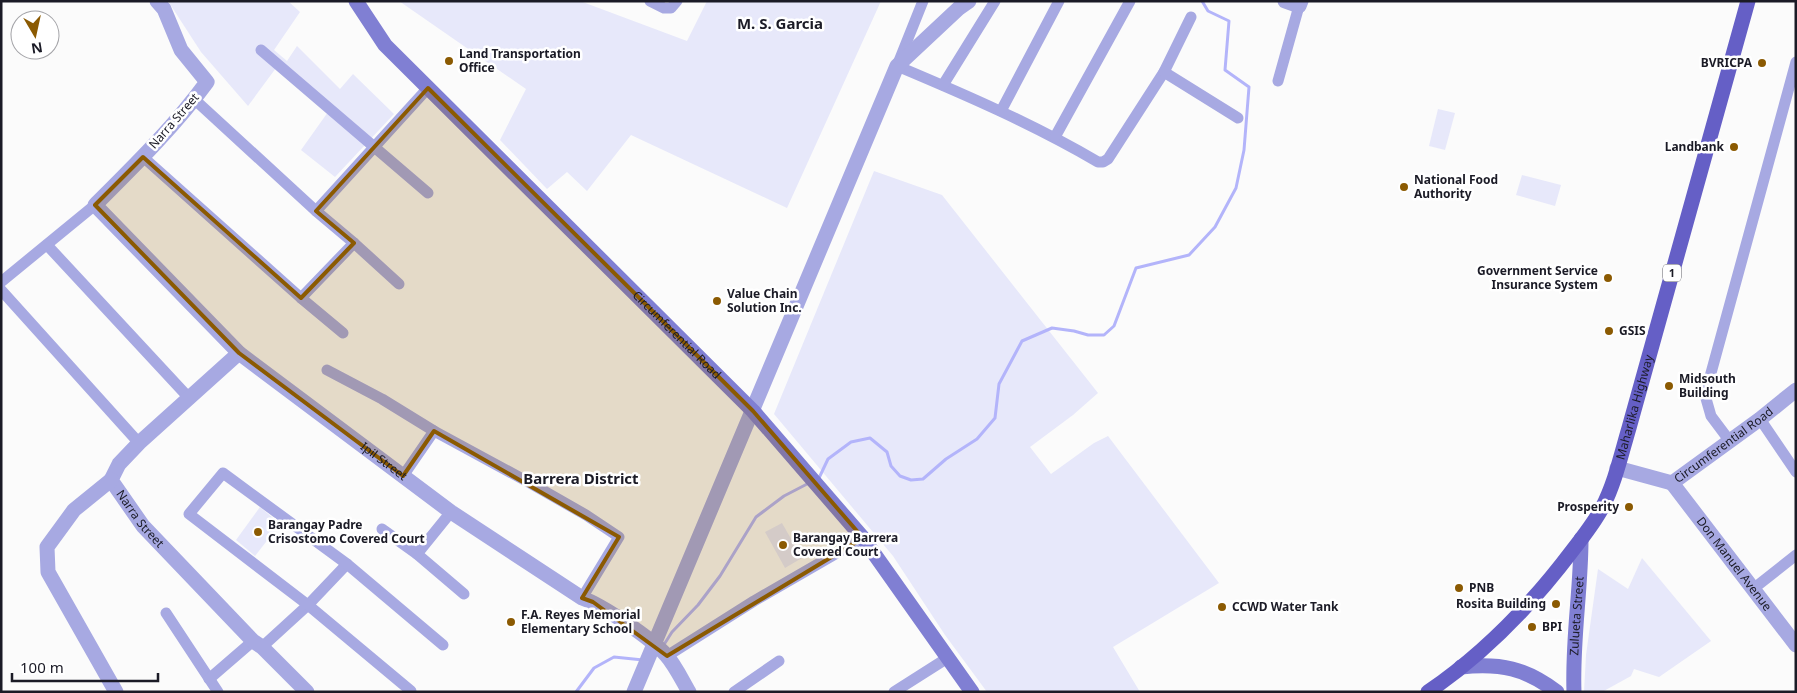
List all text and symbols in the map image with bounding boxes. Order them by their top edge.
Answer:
north arrow [10,10,60,60]
district label: M. S. Garcia [737,13,823,33]
text: N [30,38,44,59]
place label: Land Transportation Office [459,45,581,76]
place label: BVRICPA [1701,54,1753,71]
marker: Land Transportation Office [443,55,455,67]
marker: BVRICPA [1756,57,1768,69]
street label: Narra Street [145,89,203,152]
place label: Landbank [1665,138,1725,155]
marker: Landbank [1728,141,1740,153]
place label: National Food Authority [1414,171,1498,202]
marker: National Food Authority [1398,181,1410,193]
place label: Government Service Insurance System [1477,262,1598,293]
road number: 1 [1663,264,1681,282]
marker: Government Service Insurance System [1602,272,1614,284]
place label: Value Chain Solution Inc. [727,285,802,316]
street label: Circumferential Road [629,287,725,383]
marker: Value Chain Solution Inc. [711,295,723,307]
place label: GSIS [1619,322,1646,339]
marker: GSIS [1603,325,1615,337]
street label: Maharlika Highway [1611,352,1657,462]
place label: Midsouth Building [1679,370,1736,401]
marker: Midsouth Building [1663,380,1675,392]
street label: Circumferential Road [1670,403,1776,487]
street label: Ipil Street [357,438,411,485]
district label: Barrera District [523,468,639,488]
street label: Narra Street [112,486,169,552]
place label: Prosperity [1557,498,1619,515]
marker: Prosperity [1623,501,1635,513]
street label: Don Manuel Avenue [1693,513,1776,614]
place label: Barangay Padre Crisostomo Covered Court [268,516,425,547]
marker: Barangay Padre Crisostomo Covered Court [252,526,264,538]
place label: Barangay Barrera Covered Court [793,529,898,560]
marker: Barangay Barrera Covered Court [777,539,789,551]
street label: Zulueta Street [1565,575,1588,656]
place label: PNB [1469,579,1494,596]
marker: PNB [1453,582,1465,594]
place label: Rosita Building [1456,595,1546,612]
place label: CCWD Water Tank [1232,598,1339,615]
marker: Rosita Building [1550,598,1562,610]
marker: CCWD Water Tank [1216,601,1228,613]
place label: F.A. Reyes Memorial Elementary School [521,606,640,637]
marker: F.A. Reyes Memorial Elementary School [505,616,517,628]
place label: BPI [1542,618,1562,635]
marker: BPI [1526,621,1538,633]
scale bar [12,650,159,682]
text: 100 m [20,657,64,677]

